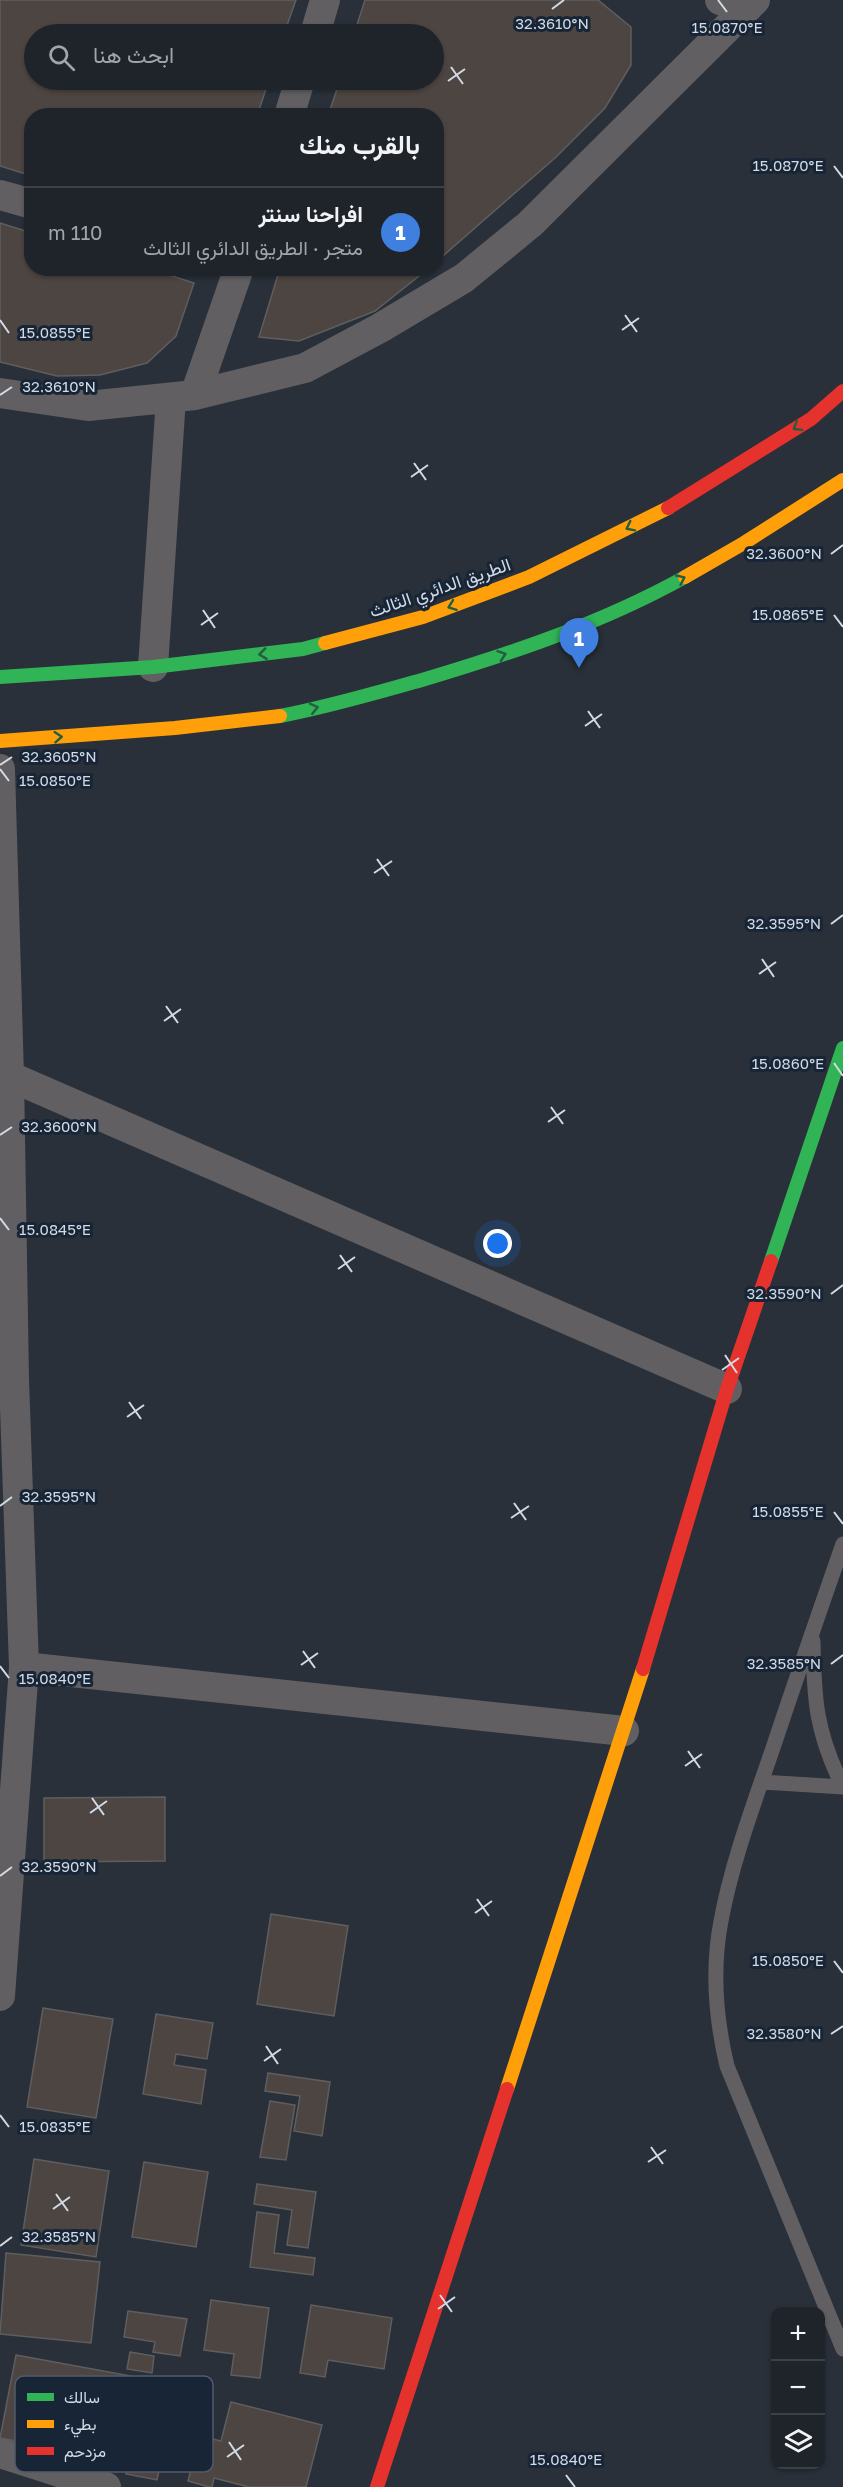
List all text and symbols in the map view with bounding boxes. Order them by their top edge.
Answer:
text: 32.3610°N [515,14,589,32]
text: 15.0870°E [691,18,763,36]
search box [24,24,444,90]
icon: search [45,41,78,74]
text: ابحث هنا [93,41,174,68]
text: بالقرب منك [299,129,420,160]
text: 15.0870°E [752,156,824,174]
text: افراحنا سنتر [259,200,363,227]
text: 110 m [48,220,103,244]
text: 1 [395,220,406,244]
text: متجر · الطريق الدائري الثالث [143,235,363,259]
text: 15.0855°E [19,323,91,341]
text: 32.3610°N [22,377,96,395]
one-way arrow [793,420,803,432]
one-way arrow [625,520,636,532]
text: 32.3600°N [746,544,822,562]
street label: الطريق الدائري الثالث [366,553,515,626]
one-way arrow [675,575,686,587]
one-way arrow [447,598,458,611]
text: 15.0865°E [752,605,824,623]
pin: 1 [560,618,598,668]
one-way arrow [259,647,268,659]
one-way arrow [496,650,507,662]
one-way arrow [309,702,319,715]
one-way arrow [54,731,63,744]
text: 32.3605°N [21,747,97,765]
text: 15.0850°E [19,771,91,789]
text: 32.3595°N [747,914,821,932]
text: 15.0860°E [752,1054,824,1072]
text: 32.3600°N [21,1117,97,1135]
text: 15.0845°E [19,1220,91,1238]
your location [483,1229,512,1258]
text: 32.3590°N [746,1284,822,1302]
text: 32.3595°N [22,1487,96,1505]
text: 15.0855°E [752,1502,824,1520]
text: 32.3585°N [747,1654,821,1672]
text: 15.0840°E [19,1669,91,1687]
text: 32.3590°N [21,1857,97,1875]
text: 15.0850°E [752,1951,824,1969]
text: 32.3580°N [746,2024,822,2042]
text: 15.0835°E [19,2117,91,2135]
text: 32.3585°N [22,2227,96,2245]
map controls [771,2307,825,2469]
button: + [771,2307,825,2361]
button: − [771,2361,825,2415]
legend [15,2376,213,2472]
text: سالك [64,2387,100,2407]
text: بطيء [64,2414,96,2438]
button: layers [771,2415,825,2469]
text: مزدحم [64,2441,106,2462]
text: 15.0840°E [530,2450,602,2468]

